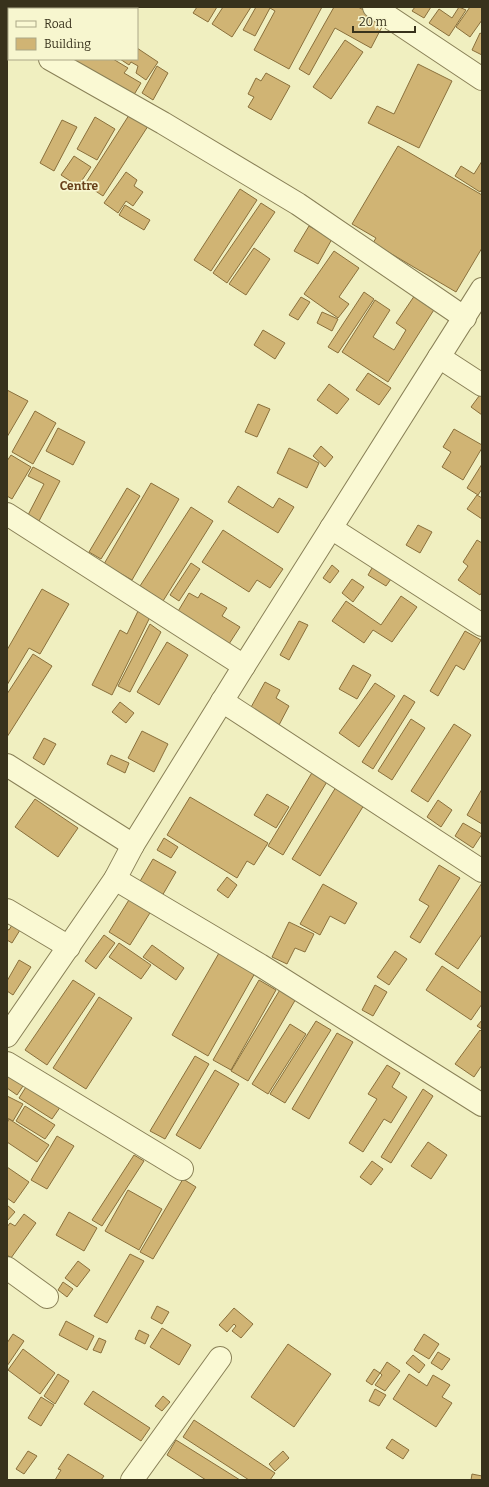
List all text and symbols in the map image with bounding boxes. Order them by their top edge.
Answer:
legend [8,8,138,60]
scale bar [353,8,415,34]
text: 20 m [359,15,388,29]
text: Road [44,17,72,31]
text: Building [44,37,91,51]
district label: Centre [60,179,99,193]

